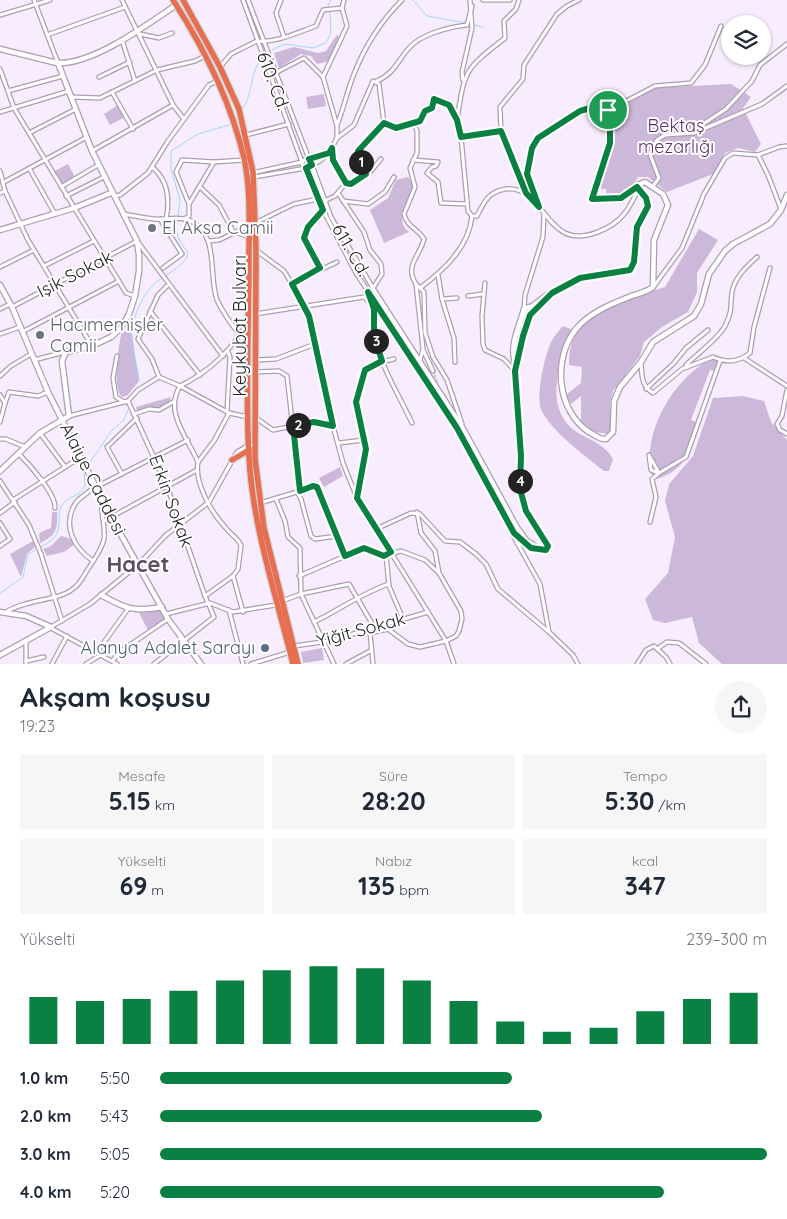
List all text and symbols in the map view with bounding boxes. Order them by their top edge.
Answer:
map controls [721,15,771,65]
button: layers [721,15,771,65]
street label: 610. Cd. [252,48,295,113]
pin [587,89,629,131]
icon: arrive [594,96,622,124]
park label: Bektaş mezarlığı [638,114,714,158]
pin: 1 [348,150,374,174]
text: 1 [359,153,364,171]
place label: El Aksa Camii [162,216,274,239]
street label: 611. Cd. [327,219,376,280]
marker: El Aksa Camii [146,222,158,234]
street label: Işik Sokak [33,245,117,303]
street label: Keykubat Bulvarı [228,255,251,397]
place label: Hacımemişler Camii [50,313,163,357]
pin: 3 [364,328,388,354]
marker: Hacımemişler Camii [34,329,46,341]
text: 3 [373,332,380,350]
pin: 2 [286,412,310,438]
text: 2 [295,416,302,434]
street label: Alaiye Caddesi [55,419,132,539]
street label: Erkin Sokak [144,451,199,550]
pin: 4 [508,468,532,494]
text: 4 [516,472,525,490]
district label: Hacet [106,550,170,578]
street label: Yiğit Sokak [314,607,408,652]
place label: Alanya Adalet Sarayı [81,636,255,659]
marker: Alanya Adalet Sarayı [259,642,271,654]
text: Akşam koşusu [20,679,211,714]
button: share [715,681,767,733]
text: 19:23 [20,716,55,736]
text: Mesafe [118,767,165,785]
text: Süre [379,767,408,785]
text: Tempo [623,767,667,785]
text: 5.15 [109,785,151,816]
text: 28:20 [361,785,426,816]
text: 5:30 [604,785,654,816]
text: km [151,796,175,814]
text: /km [654,796,686,814]
text: Yükselti [118,852,166,870]
text: Nabız [375,852,412,870]
text: kcal [632,852,658,870]
text: 69 [120,870,148,901]
text: 135 [358,870,395,901]
text: 347 [625,870,666,901]
text: m [148,881,164,899]
text: bpm [395,881,429,899]
text: Yükselti [20,929,75,949]
text: 239–300 m [686,929,767,949]
text: 1.0 km [20,1068,68,1088]
text: 5:50 [100,1068,130,1088]
text: 2.0 km [20,1106,71,1126]
text: 5:43 [100,1106,129,1126]
text: 3.0 km [20,1144,71,1164]
text: 5:05 [100,1144,130,1164]
text: 4.0 km [20,1182,72,1202]
text: 5:20 [100,1182,130,1202]

